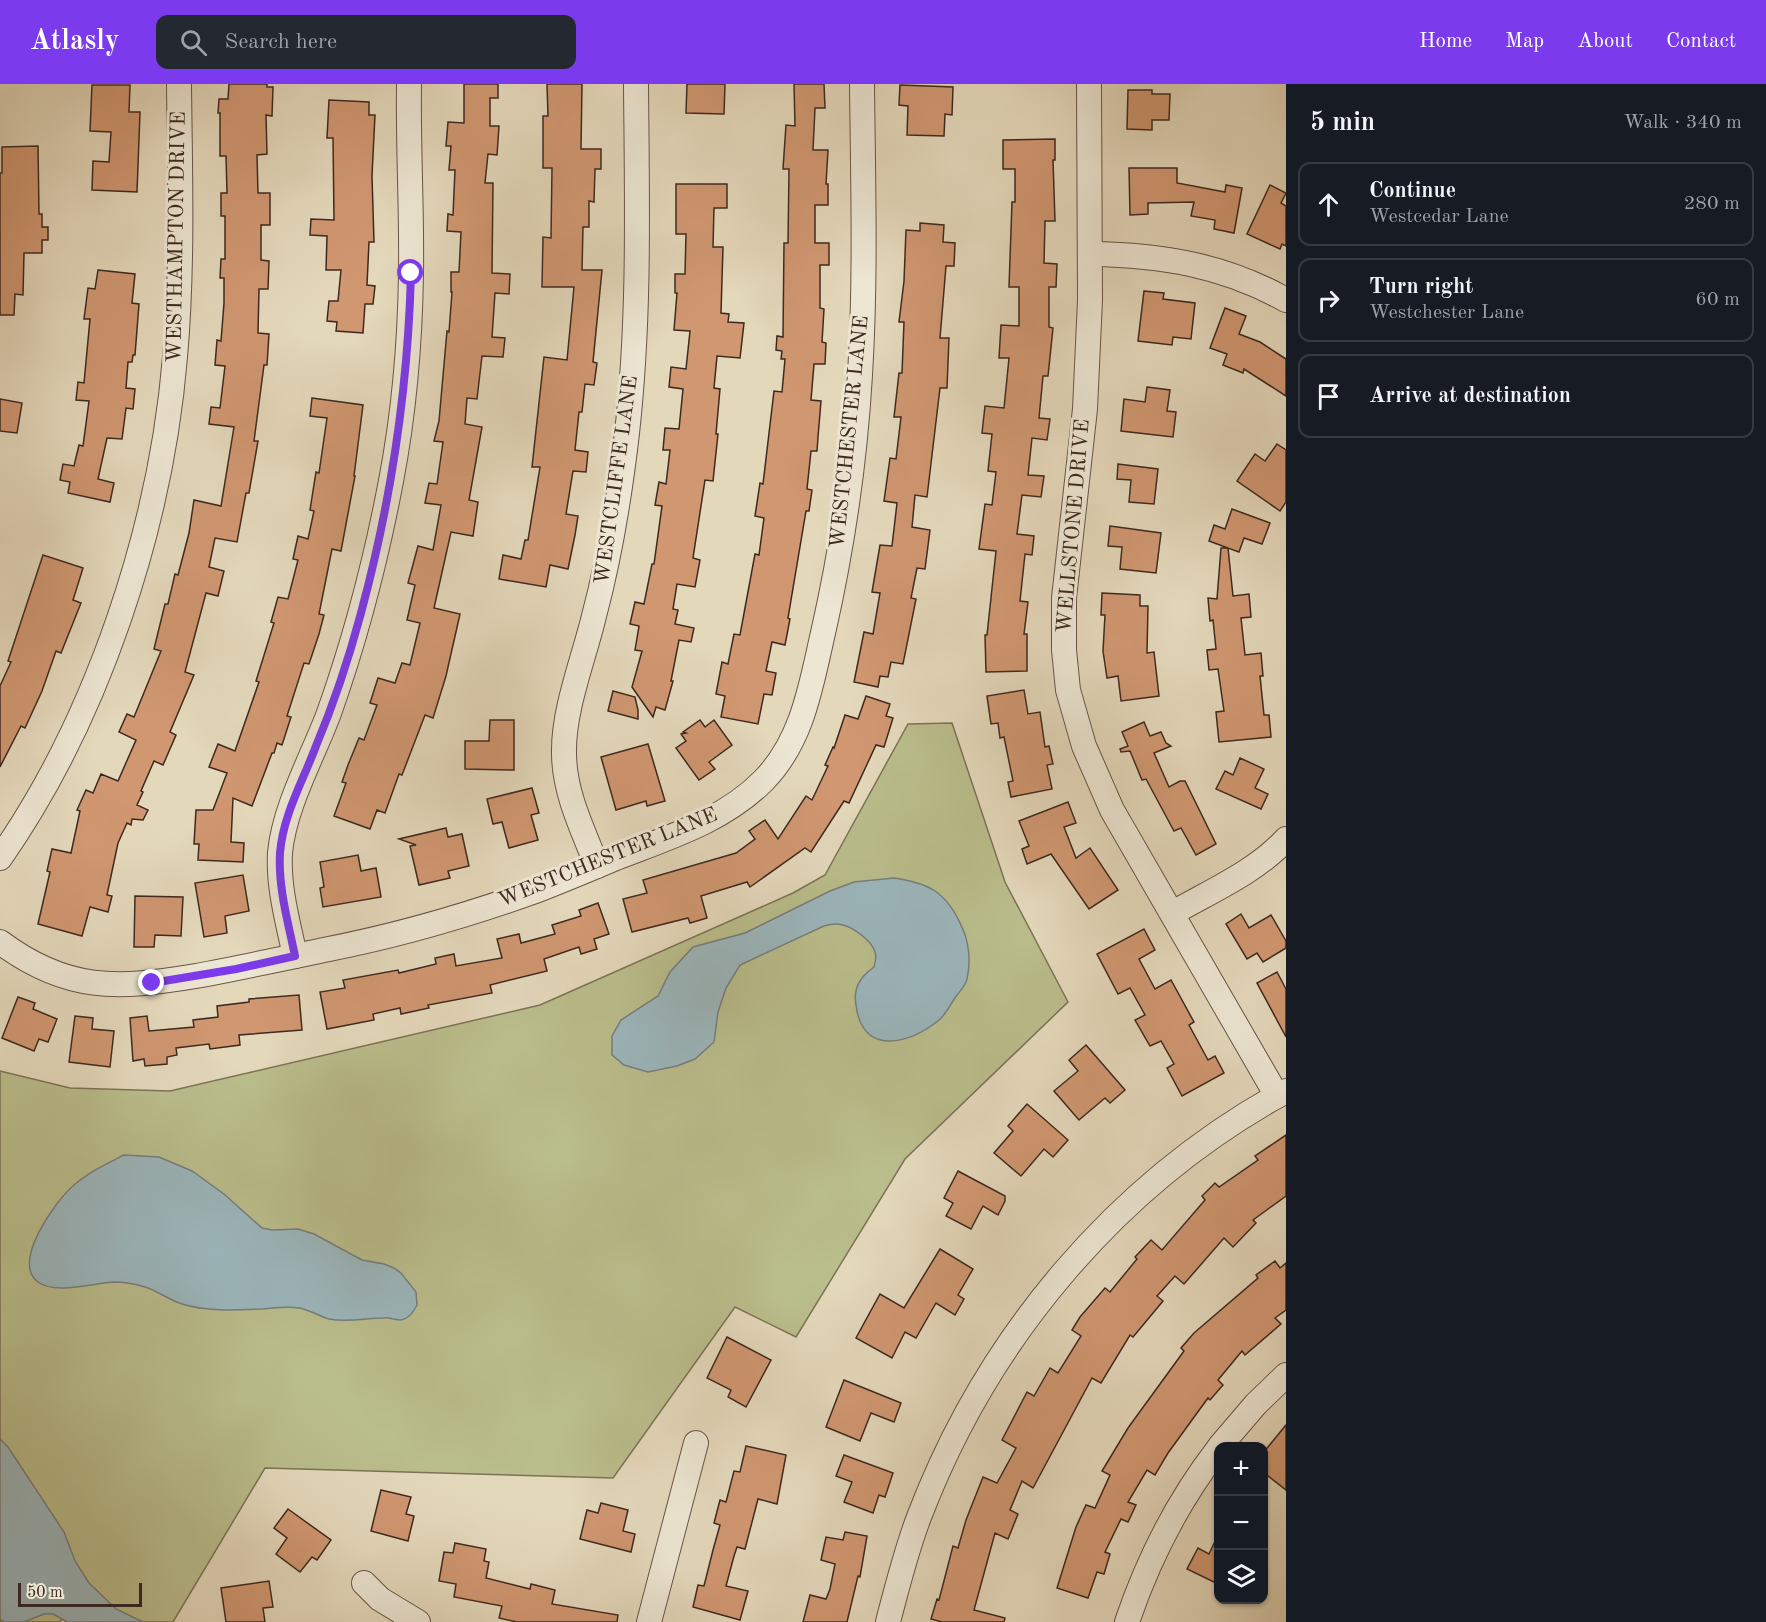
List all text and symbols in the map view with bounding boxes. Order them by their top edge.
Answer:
search box [156,15,576,69]
icon: search [177,26,210,59]
text: Atlasly [30,28,120,56]
text: Search here [225,31,337,53]
text: Home [1419,31,1472,52]
text: Map [1505,31,1544,52]
text: About [1577,31,1633,52]
text: Contact [1666,31,1736,52]
text: 5 min [1310,110,1375,136]
street label: WESTHAMPTON DRIVE [164,111,190,363]
text: Walk · 340 m [1623,113,1742,133]
text: Continue [1369,180,1456,202]
icon: ahead [1312,188,1345,221]
text: 280 m [1684,194,1740,214]
text: Westcedar Lane [1369,207,1509,227]
route start [397,259,423,285]
text: Turn right [1369,276,1473,298]
icon: right [1312,284,1345,317]
text: 60 m [1695,290,1740,310]
text: Westchester Lane [1369,303,1524,323]
street label: WESTCHESTER LANE [827,314,873,550]
street label: WESTCLIFFE LANE [592,374,642,586]
icon: arrive [1312,380,1345,413]
text: Arrive at destination [1369,385,1571,407]
street label: WELLSTONE DRIVE [1054,418,1094,634]
street label: WESTCHESTER LANE [495,804,721,912]
route end [138,969,164,995]
map controls [1214,1442,1268,1604]
button: + [1214,1442,1268,1496]
button: − [1214,1496,1268,1550]
button: layers [1214,1550,1268,1604]
scale bar [18,1580,142,1608]
text: 50 m [27,1585,63,1601]

